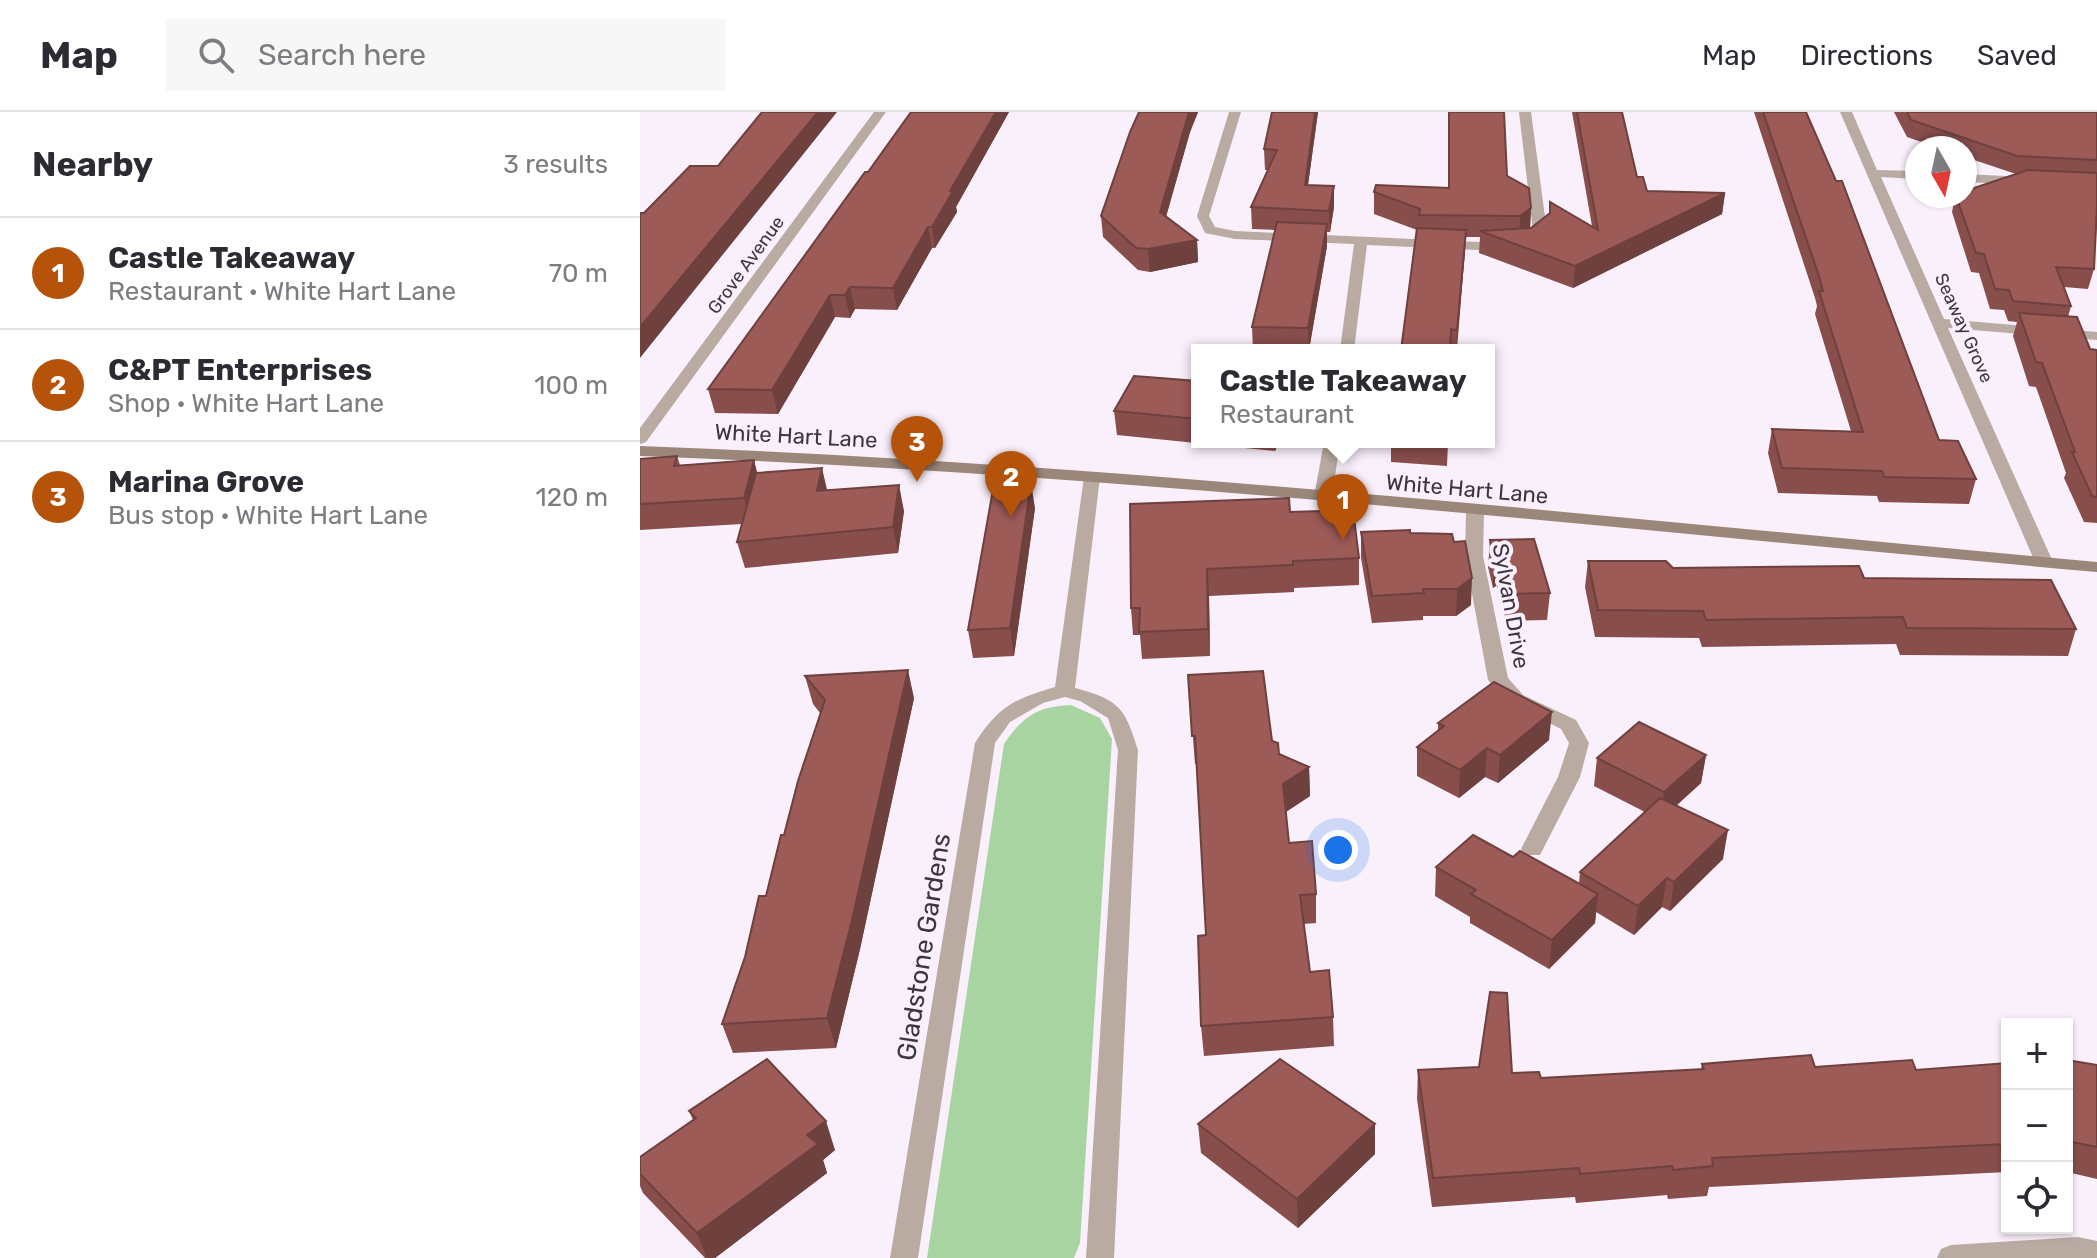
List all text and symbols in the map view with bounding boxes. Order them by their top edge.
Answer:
search box [166,19,726,91]
text: Map [40,32,118,78]
icon: search [194,33,238,77]
text: Search here [258,37,426,73]
text: Map [1702,39,1756,72]
text: Directions [1800,39,1933,72]
text: Saved [1977,39,2057,72]
north arrow [1905,136,1977,208]
text: Nearby [32,144,153,185]
text: 3 results [503,149,608,180]
street label: Grove Avenue [703,212,789,318]
text: Castle Takeaway [108,240,355,276]
text: 1 [52,258,64,289]
text: 70 m [549,258,608,289]
street label: Seaway Grove [1930,270,1998,386]
text: Restaurant · White Hart Lane [108,276,456,307]
popup [1191,344,1495,448]
text: C&PT Enterprises [108,352,372,388]
text: Castle Takeaway [1219,363,1467,399]
text: 2 [50,370,66,401]
text: 100 m [534,370,608,401]
text: Shop · White Hart Lane [108,388,384,419]
text: Restaurant [1219,399,1354,430]
pin: 3 [891,416,943,482]
street label: White Hart Lane [714,418,878,454]
pin: 2 [985,451,1037,517]
text: Marina Grove [108,464,304,500]
street label: White Hart Lane [1385,468,1549,510]
pin: 1 [1317,474,1369,540]
text: 3 [49,482,67,513]
text: 120 m [536,482,608,513]
text: Bus stop · White Hart Lane [108,500,428,531]
street label: Sylvan Drive [1487,541,1535,671]
your location [1318,830,1358,870]
street label: Gladstone Gardens [891,831,957,1063]
map controls [2001,1018,2073,1234]
button: + [2001,1018,2073,1090]
button: − [2001,1090,2073,1162]
button: locate [2001,1162,2073,1234]

